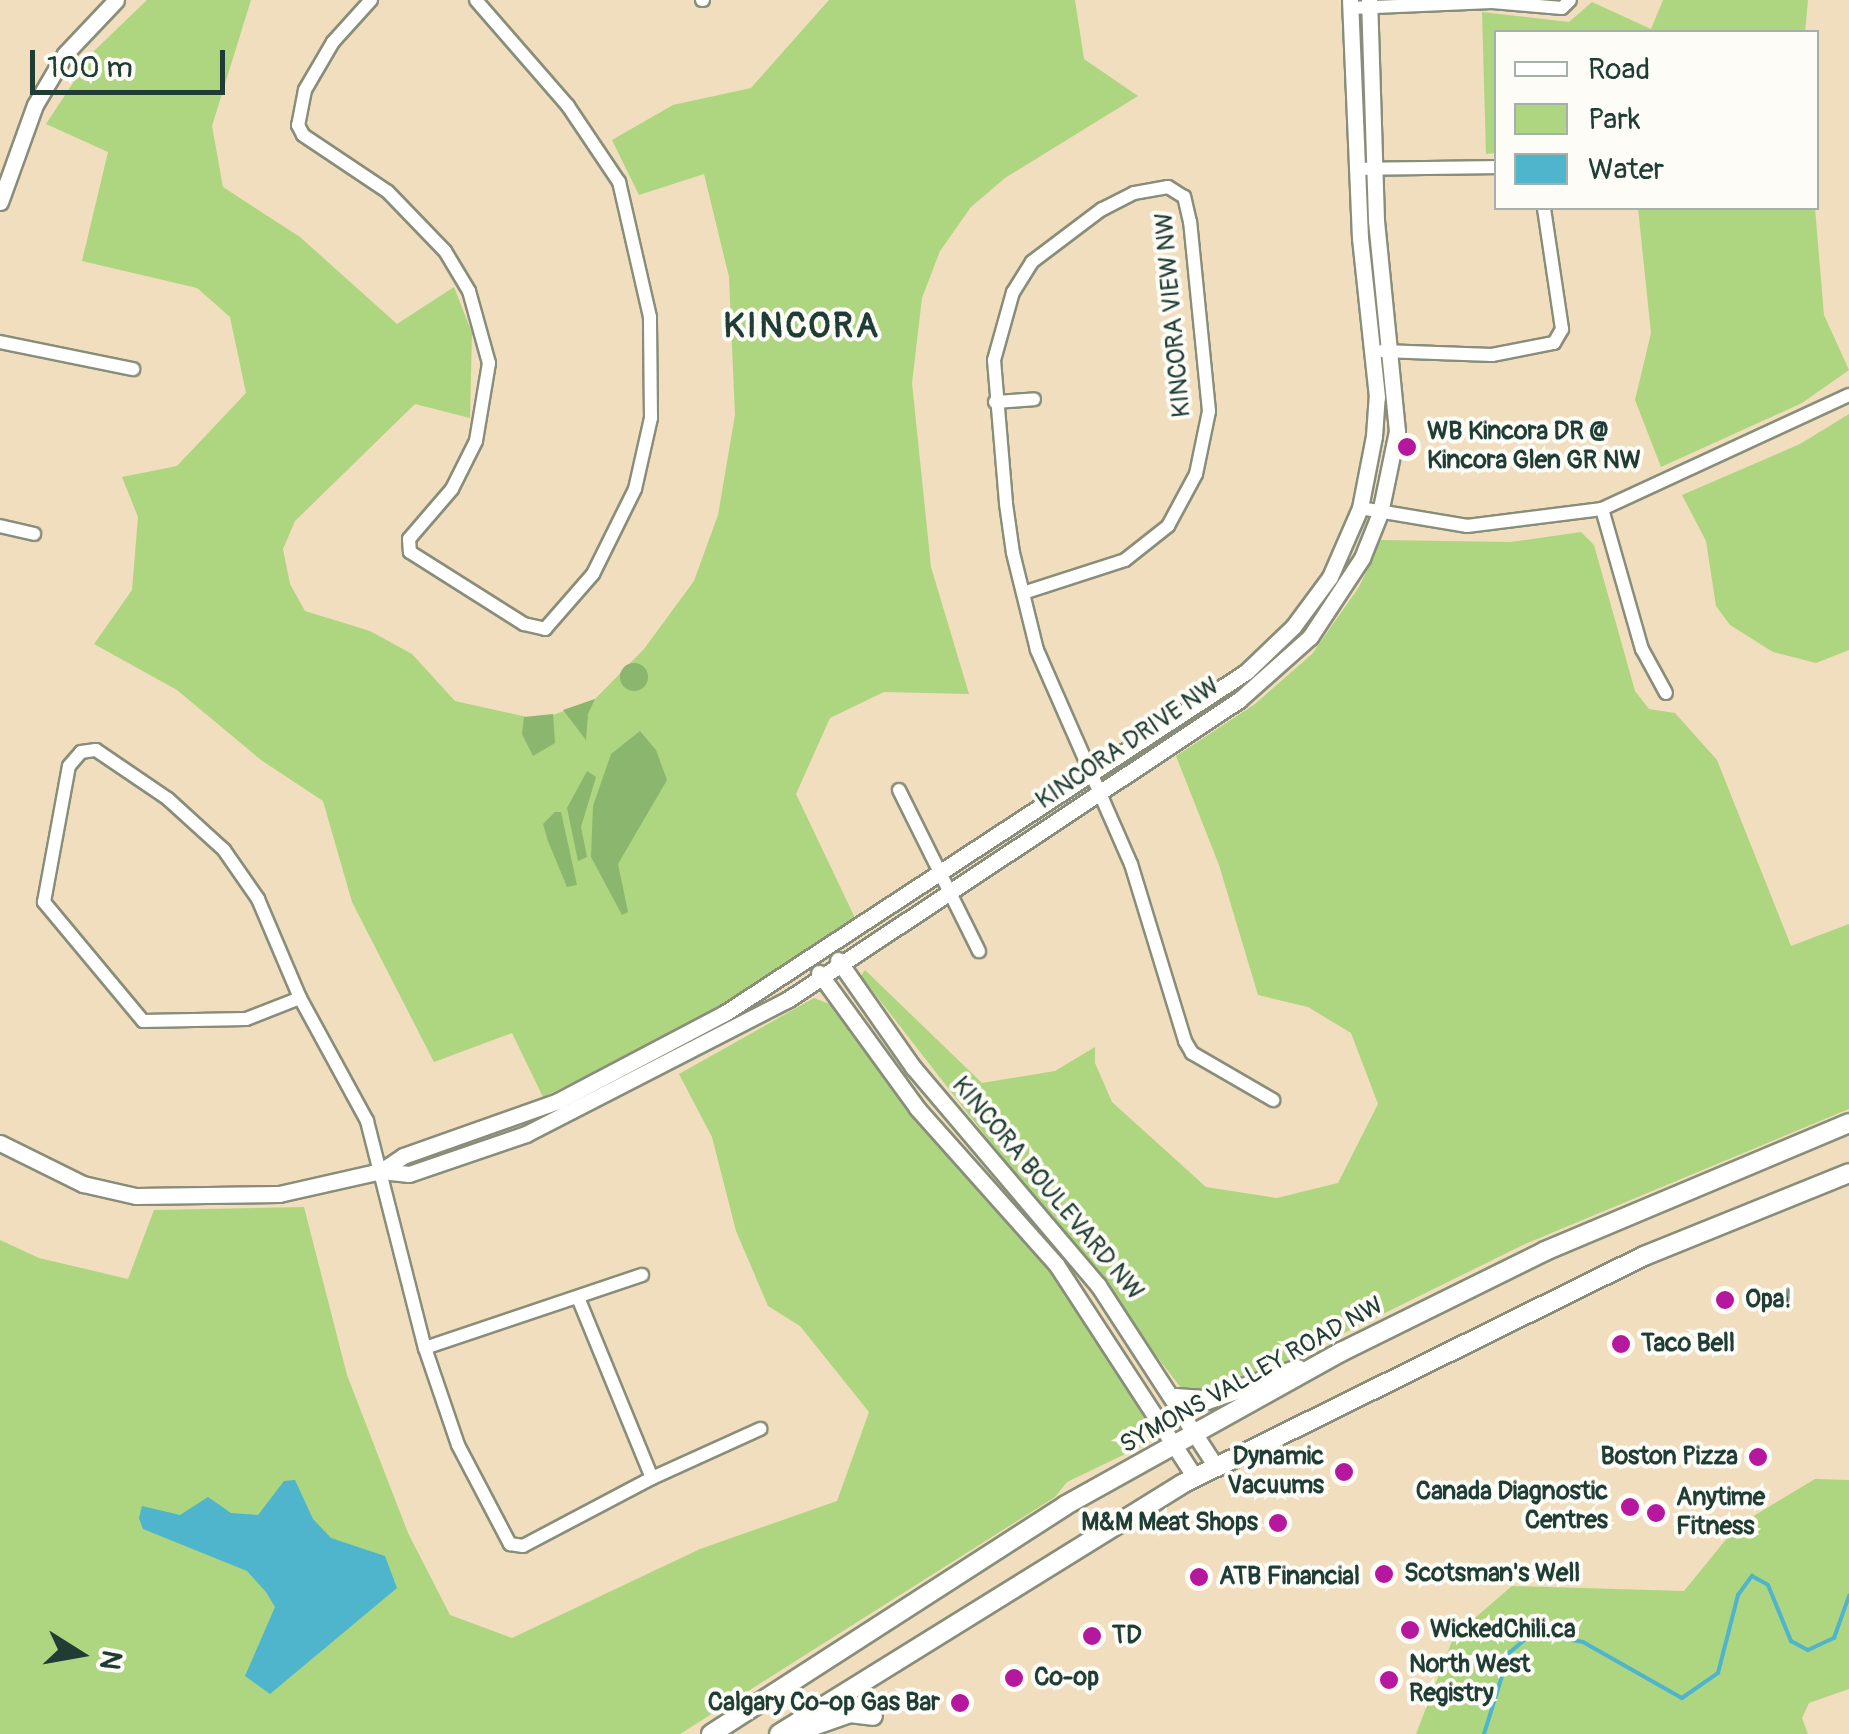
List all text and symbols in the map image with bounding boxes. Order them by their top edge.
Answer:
scale bar [35,30,230,92]
legend [1494,30,1819,210]
text: 100 m [47,49,133,86]
text: Road [1588,51,1650,88]
text: Park [1588,101,1641,138]
text: Water [1588,151,1664,188]
street label: KINCORA VIEW NW [1150,211,1198,419]
district label: KINCORA [723,305,881,347]
place label: WB Kincora DR @ Kincora Glen GR NW [1427,418,1641,477]
marker: WB Kincora DR @ Kincora Glen GR NW [1396,436,1418,458]
street label: KINCORA DRIVE NW [1031,672,1225,816]
street label: KINCORA BOULEVARD NW [945,1071,1149,1307]
place label: Opa! [1745,1285,1791,1315]
marker: Opa! [1714,1289,1736,1311]
street label: SYMONS VALLEY ROAD NW [1115,1291,1389,1461]
place label: Taco Bell [1641,1329,1735,1359]
marker: Taco Bell [1610,1333,1632,1355]
place label: Boston Pizza [1601,1442,1738,1472]
place label: Dynamic Vacuums [1227,1443,1324,1502]
marker: Boston Pizza [1747,1446,1769,1468]
marker: Dynamic Vacuums [1333,1461,1355,1483]
place label: Canada Diagnostic Centres [1416,1478,1608,1537]
place label: Anytime Fitness [1676,1484,1765,1543]
marker: Canada Diagnostic Centres [1617,1494,1643,1520]
marker: Anytime Fitness [1645,1502,1667,1524]
place label: M&M Meat Shops [1081,1508,1258,1538]
marker: M&M Meat Shops [1267,1512,1289,1534]
place label: Scotsman's Well [1404,1559,1580,1589]
place label: ATB Financial [1219,1562,1360,1592]
marker: Scotsman's Well [1373,1563,1395,1585]
marker: ATB Financial [1188,1566,1210,1588]
north arrow [30,1604,130,1704]
place label: WickedChili.ca [1430,1615,1576,1645]
marker: WickedChili.ca [1399,1619,1421,1641]
place label: TD [1112,1621,1142,1651]
marker: TD [1081,1625,1103,1647]
text: N [91,1647,129,1672]
place label: North West Registry [1409,1651,1530,1710]
place label: Co-op [1034,1663,1099,1693]
marker: Co-op [1003,1667,1025,1689]
marker: North West Registry [1378,1669,1400,1691]
place label: Calgary Co-op Gas Bar [708,1688,940,1718]
marker: Calgary Co-op Gas Bar [949,1692,971,1714]

